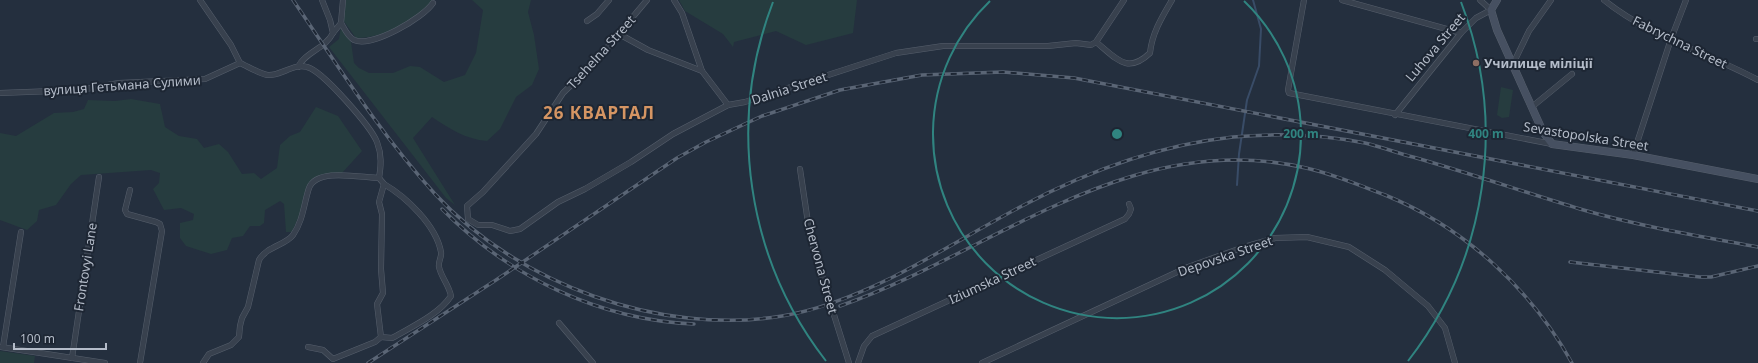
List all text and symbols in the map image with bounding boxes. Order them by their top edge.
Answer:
street label: Luhova Street [1401,9,1469,85]
street label: Tsehelna Street [563,11,639,93]
street label: Fabrychna Street [1630,11,1731,73]
place label: Училище міліції [1484,54,1593,72]
marker: Училище міліції [1471,58,1481,68]
street label: Dalnia Street [749,67,829,109]
street label: вулиця Гетьмана Сулими [43,71,201,99]
district label: 26 КВАРТАЛ [543,101,655,124]
street label: Sevastopolska Street [1522,117,1650,155]
text: 200 m [1283,125,1319,142]
text: 400 m [1468,125,1504,142]
centre of rings [1110,127,1124,141]
street label: Chervona Street [800,216,843,316]
street label: Frontovyi Lane [69,221,101,313]
street label: Depovska Street [1175,231,1275,281]
street label: Iziumska Street [946,252,1039,308]
scale bar [14,325,106,351]
text: 100 m [20,330,55,347]

